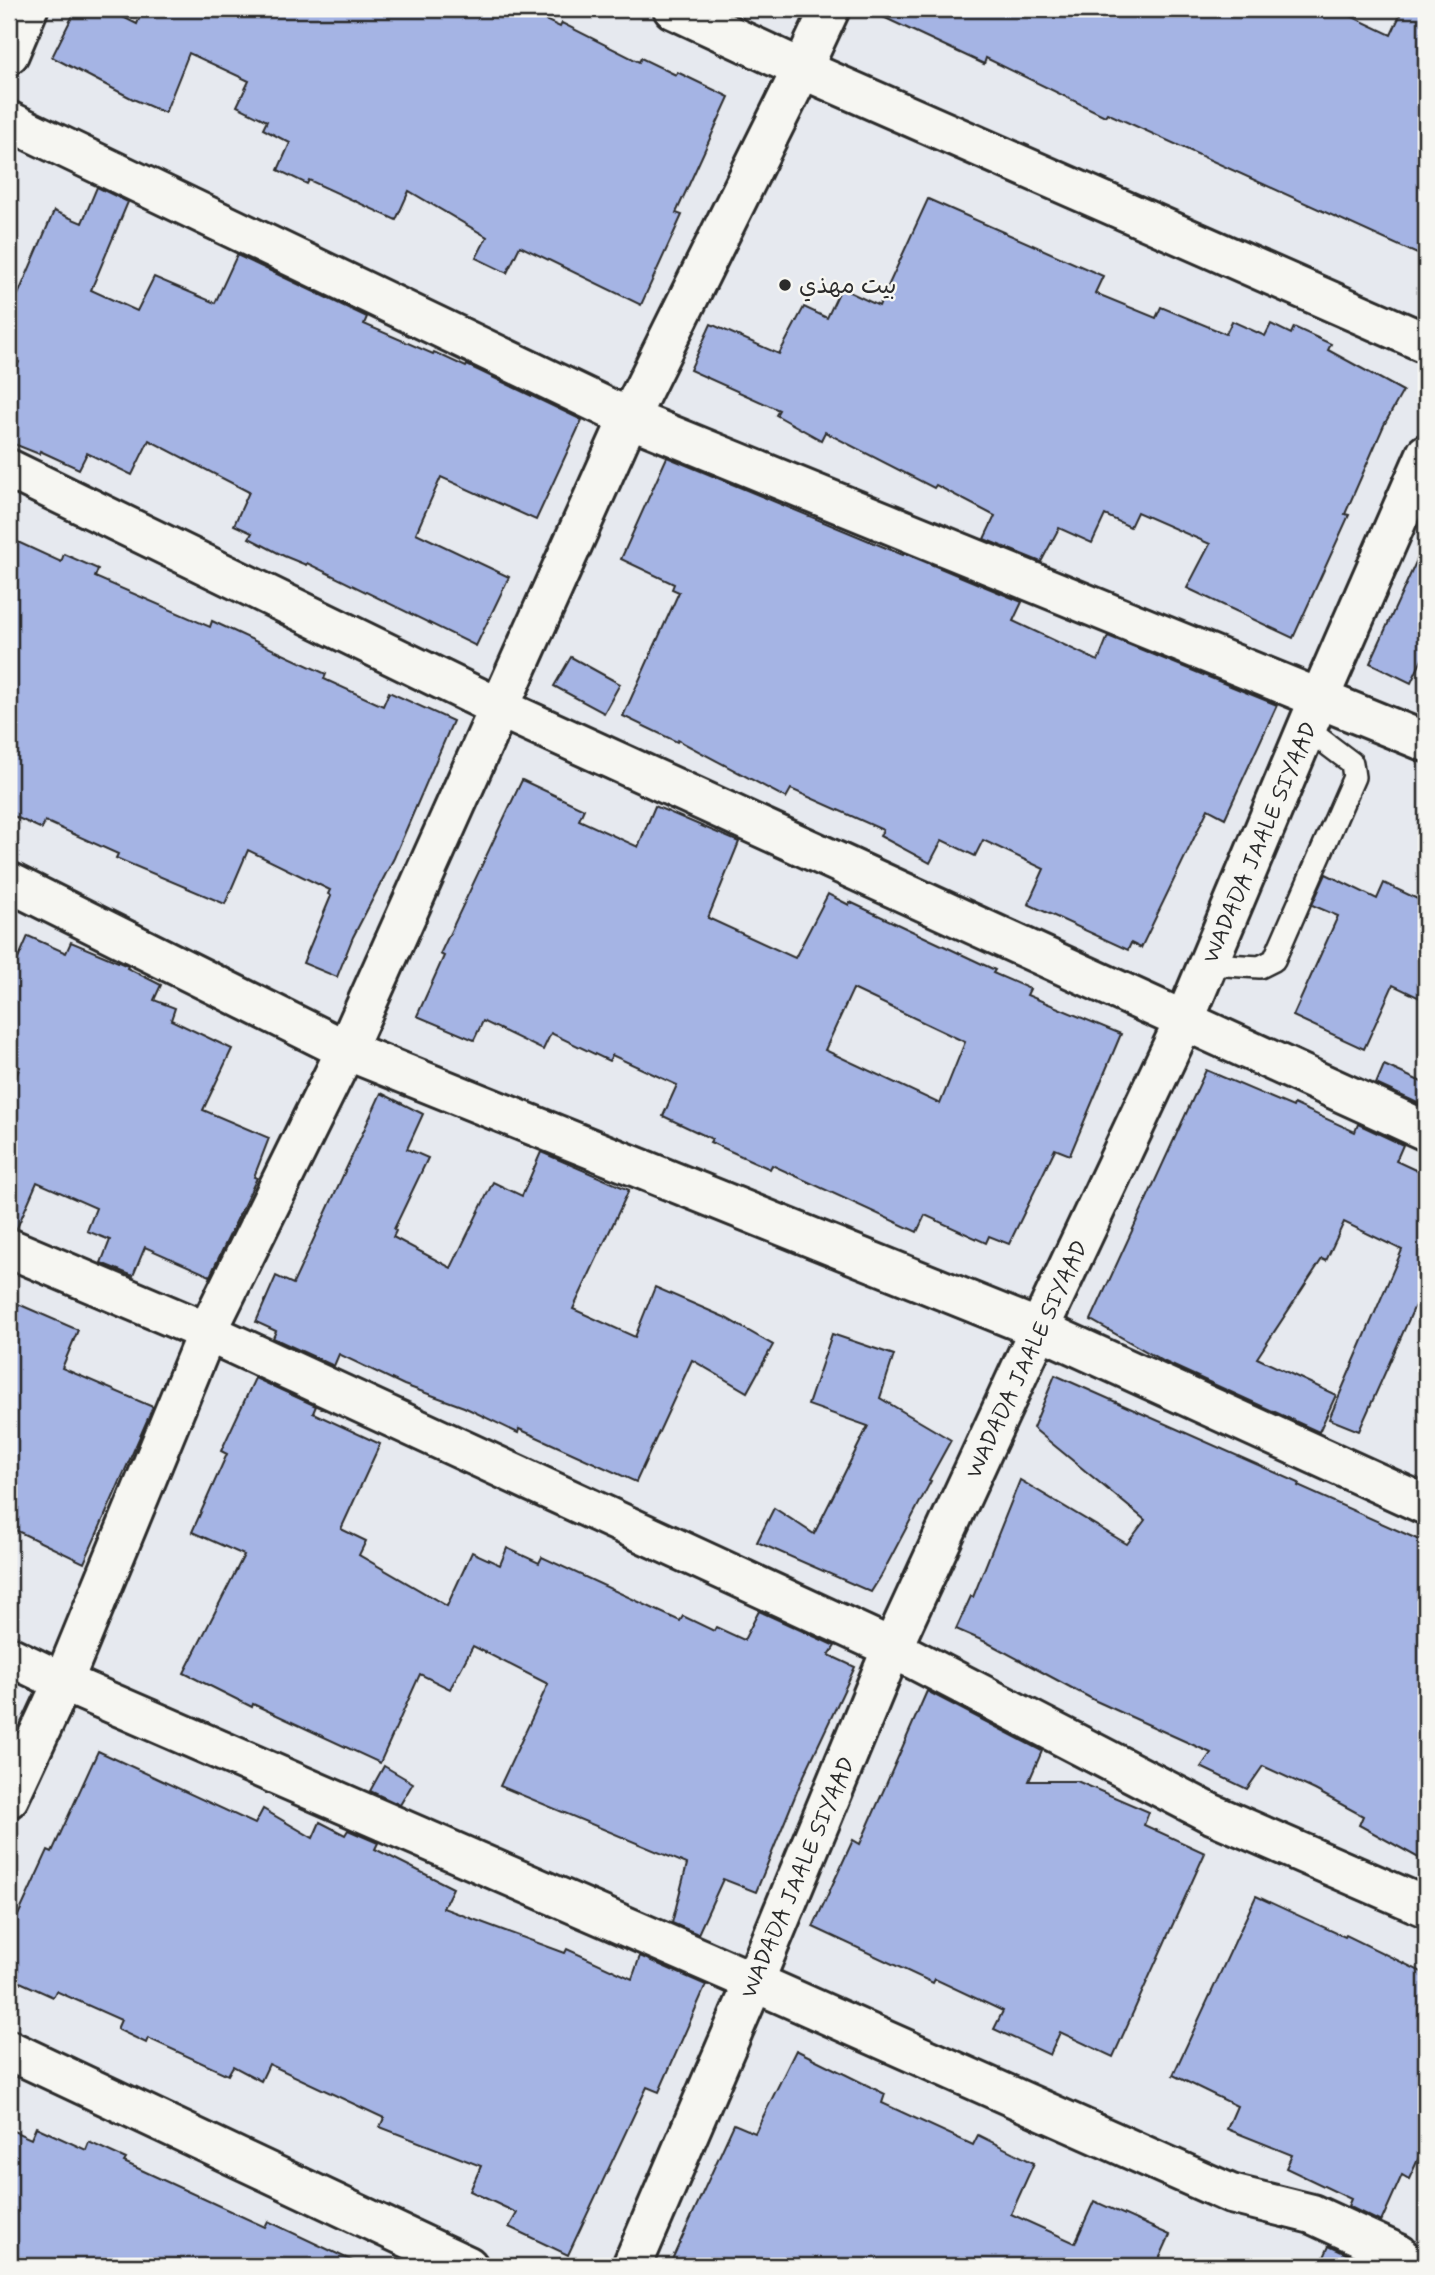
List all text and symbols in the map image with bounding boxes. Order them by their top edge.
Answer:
place label: بيت مهذي [799,272,896,302]
marker: بيت مهذي [777,277,793,293]
street label: WADADA JAALE SIYAAD [1196,717,1325,968]
street label: WADADA JAALE SIYAAD [959,1236,1096,1484]
street label: WADADA JAALE SIYAAD [734,1752,863,2003]

